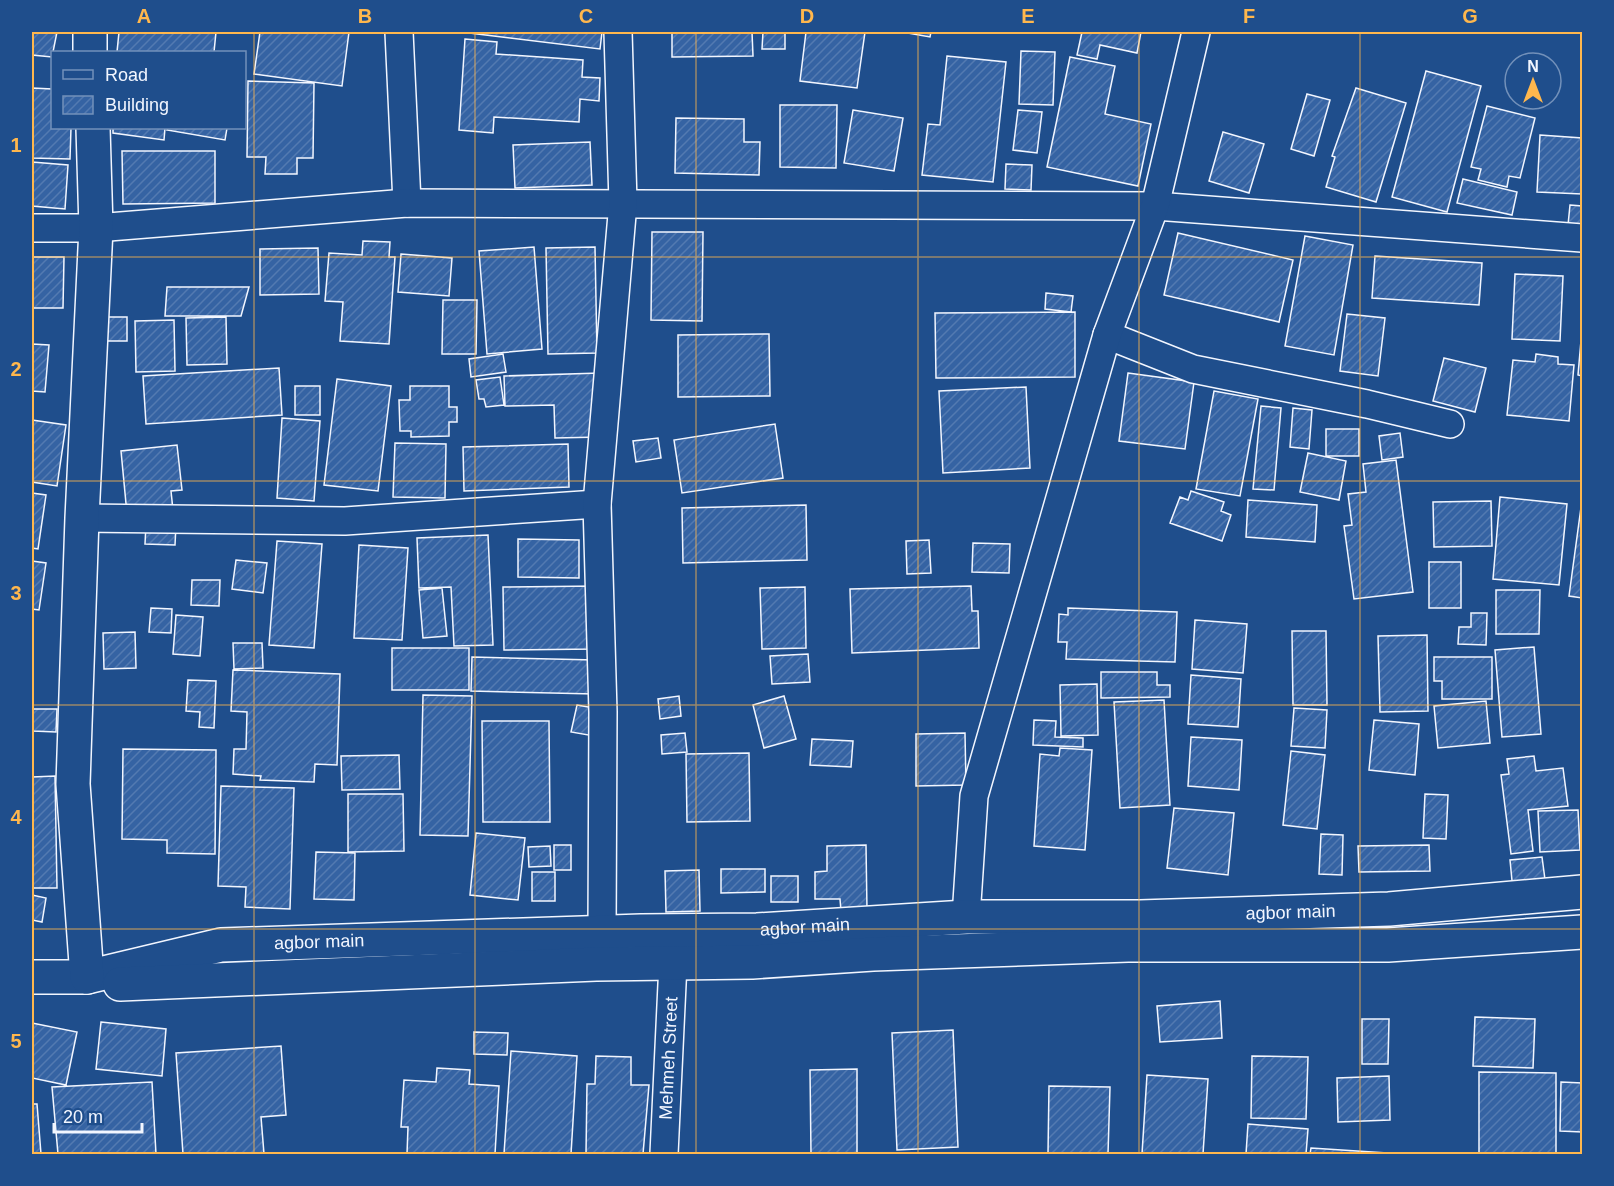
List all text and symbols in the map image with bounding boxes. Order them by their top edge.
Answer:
text: A [137,5,151,27]
text: B [358,5,372,27]
text: C [579,5,593,27]
text: D [800,5,814,27]
text: E [1021,5,1035,27]
text: F [1243,5,1255,27]
text: G [1462,5,1478,27]
legend [51,51,246,129]
north arrow [1503,51,1563,111]
text: N [1527,58,1539,75]
text: Road [105,65,148,85]
text: Building [105,95,169,115]
text: 1 [10,134,22,156]
text: 2 [10,358,22,380]
text: 3 [10,582,22,604]
text: 4 [10,806,22,828]
street label: agbor main [1245,901,1336,924]
street label: agbor main [759,914,850,940]
street label: agbor main [274,930,365,953]
street label: Mehmeh Street [656,996,681,1120]
text: 5 [10,1030,22,1052]
scale bar [54,1096,142,1134]
text: 20 m [63,1107,103,1127]

